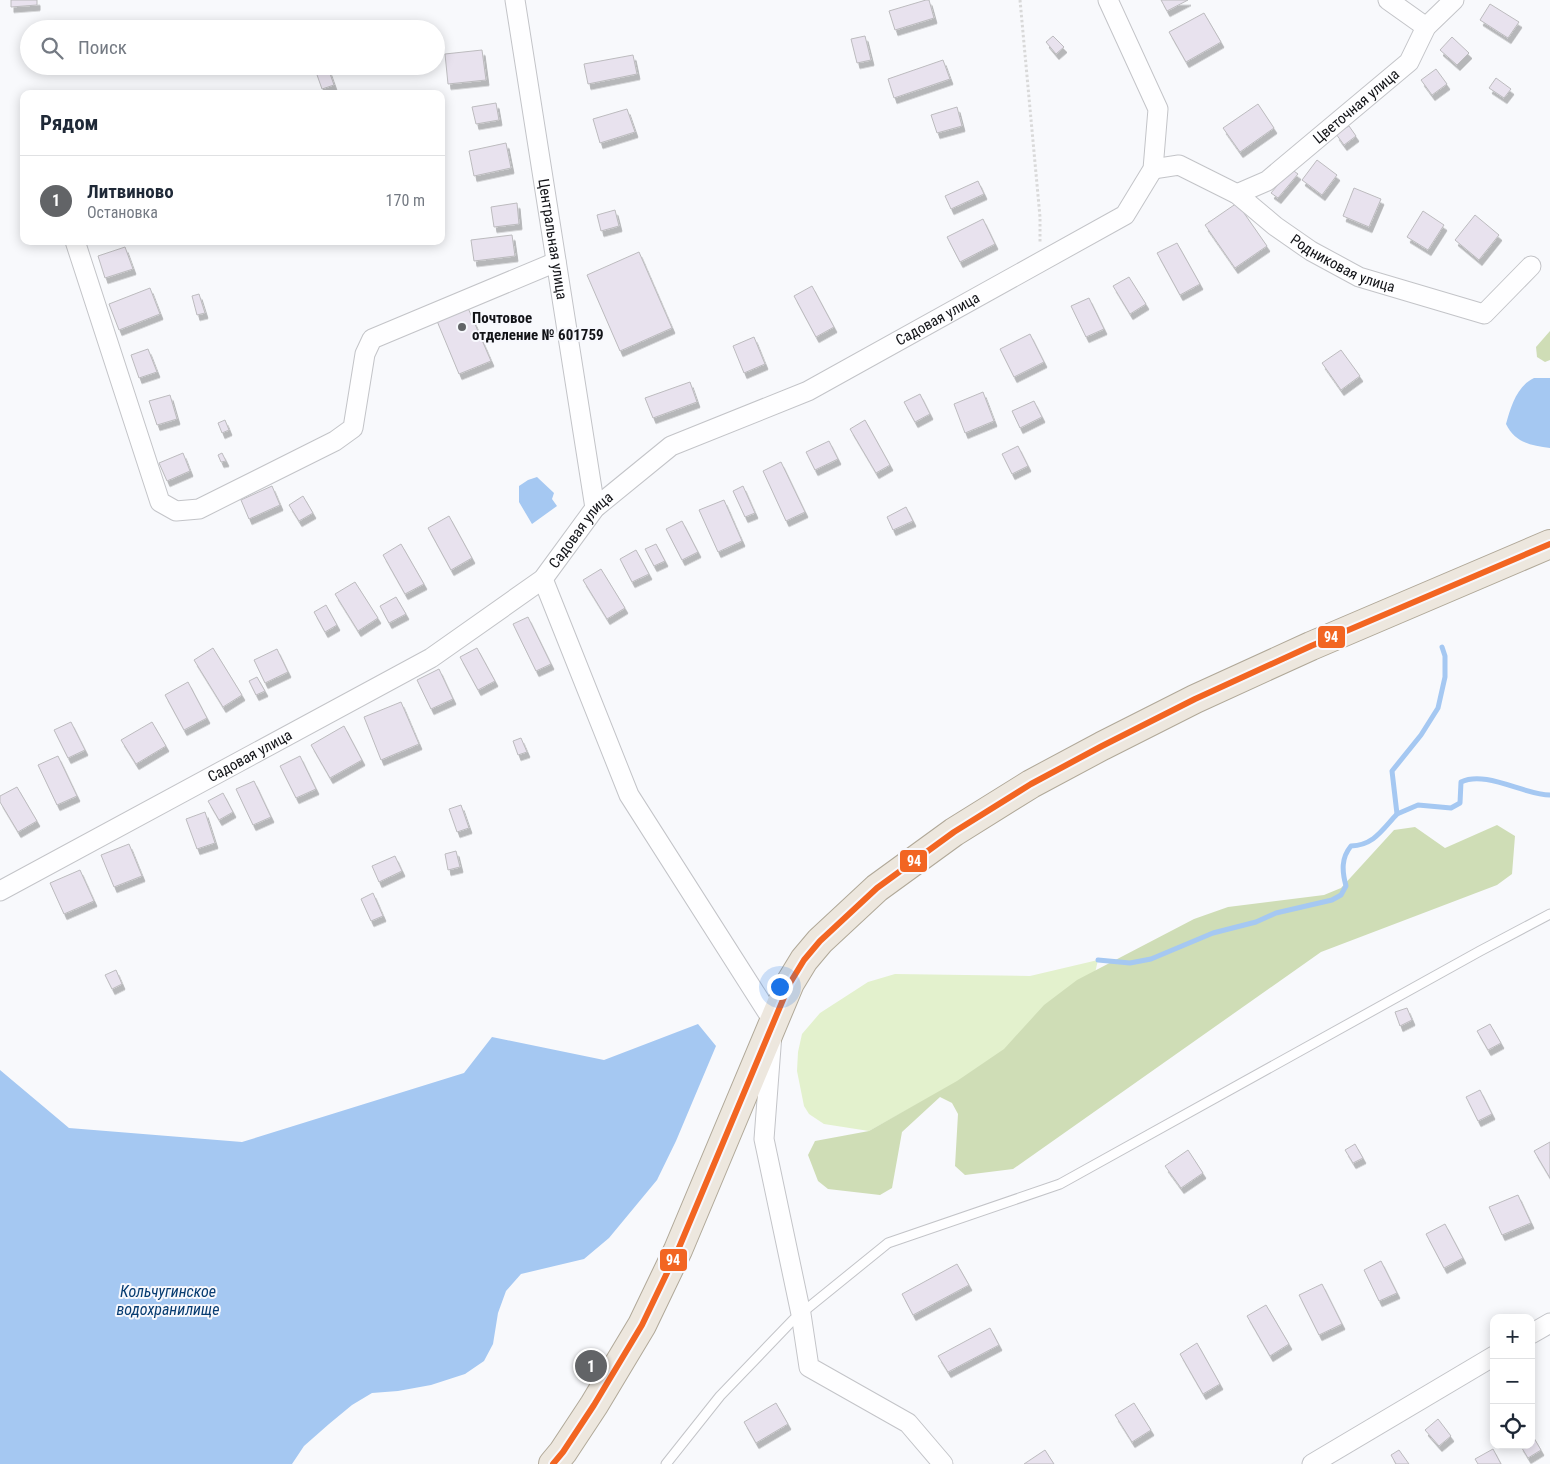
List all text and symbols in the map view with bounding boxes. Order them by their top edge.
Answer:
search box [20,20,445,75]
icon: search [38,34,66,62]
text: Поиск [78,36,127,59]
street label: Цветочная улица [1309,65,1403,147]
text: Рядом [40,111,99,135]
street label: Центральная улица [534,177,571,301]
text: Литвиново [87,180,174,203]
text: 1 [52,191,60,210]
text: 170 m [386,191,425,210]
text: Остановка [87,203,158,222]
street label: Родниковая улица [1287,230,1397,296]
street label: Садовая улица [893,289,983,349]
place label: Почтовое отделение № 601759 [472,309,604,344]
marker: Почтовое отделение № 601759 [456,321,468,333]
street label: Садовая улица [545,488,617,572]
line badge: 94 [1317,625,1346,649]
text: 94 [1324,629,1338,645]
street label: Садовая улица [205,726,295,786]
line badge: 94 [899,849,928,873]
text: 94 [907,853,921,869]
your location [767,974,793,1000]
line badge: 94 [659,1248,688,1272]
text: 94 [666,1252,680,1268]
water label: Кольчугинское водохранилище [116,1282,220,1319]
map controls [1490,1314,1535,1449]
button: + [1490,1314,1535,1359]
pin: 1 [575,1347,607,1385]
button: − [1490,1359,1535,1404]
button: locate [1490,1404,1535,1449]

